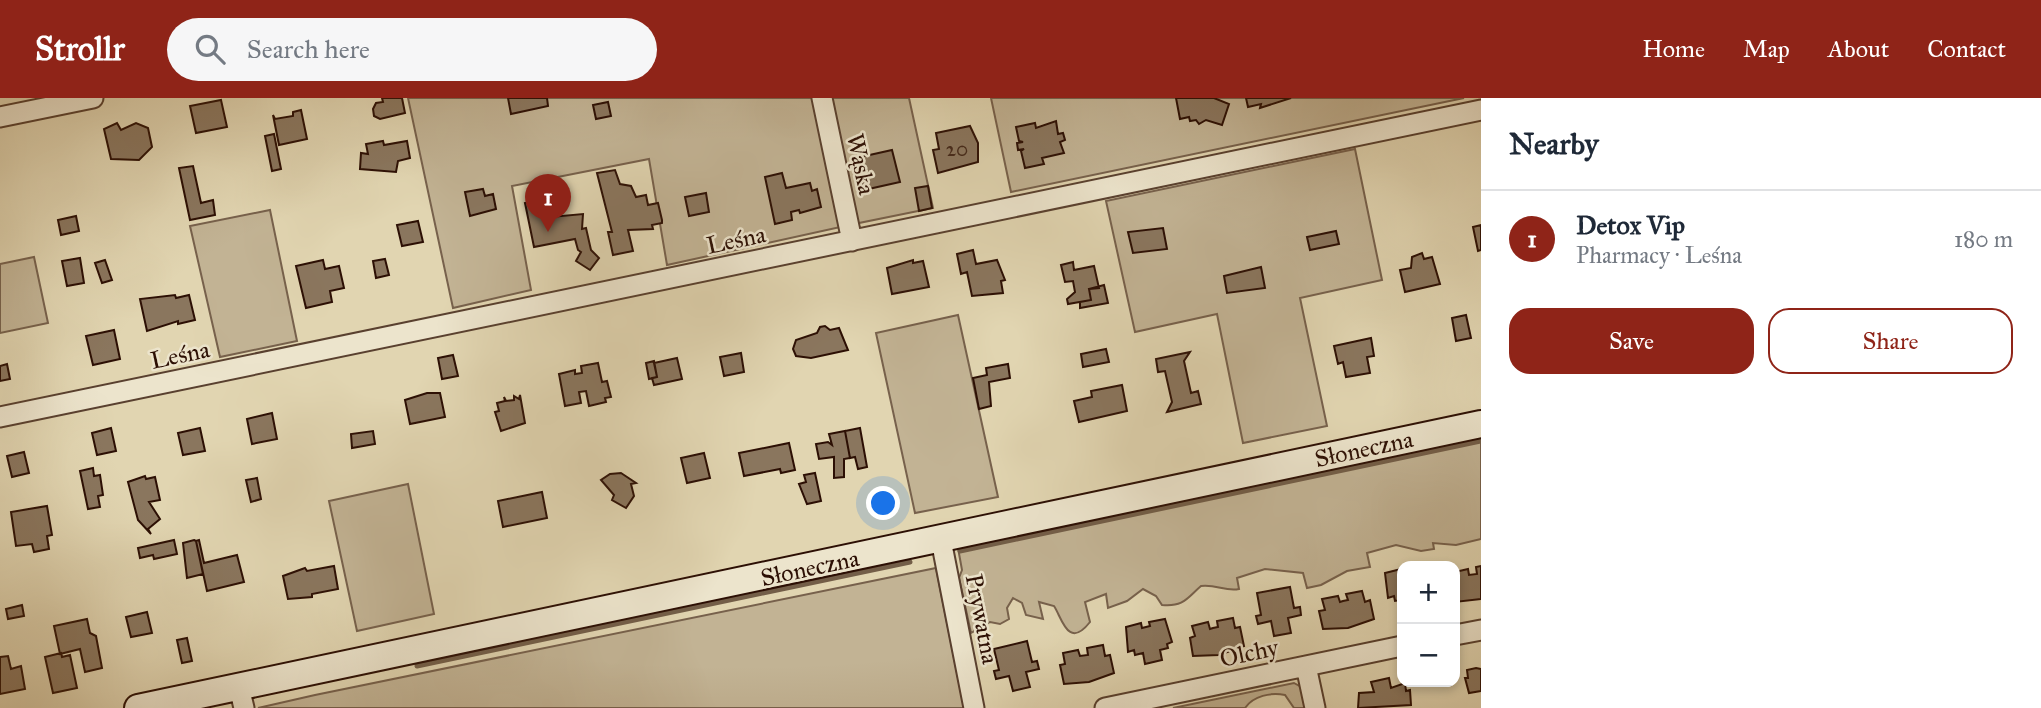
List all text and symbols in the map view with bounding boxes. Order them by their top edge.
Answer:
search box [167,18,657,81]
text: Strollr [35,29,125,69]
icon: search [191,30,229,68]
text: Search here [247,33,370,65]
text: Home [1642,34,1705,64]
text: Map [1743,34,1790,64]
text: About [1828,34,1889,64]
text: Contact [1927,34,2006,64]
text: Nearby [1509,126,1599,162]
street label: Wąska [840,131,882,198]
house number: 20 [946,136,968,162]
pin: 1 [525,174,571,232]
text: Detox Vip [1576,209,1685,241]
street label: Leśna [704,219,769,261]
text: 1 [1527,225,1537,253]
text: 180 m [1954,225,2013,253]
text: Pharmacy · Leśna [1576,241,1742,269]
button: Save [1509,308,1754,374]
button: Share [1768,308,2013,374]
street label: Leśna [148,334,213,376]
street label: Słoneczna [1312,424,1417,474]
your location [866,486,900,520]
street label: Słoneczna [758,543,863,593]
map controls [1397,561,1460,687]
button: + [1397,561,1460,624]
street label: Prywatna [959,571,1006,667]
button: − [1397,624,1460,687]
street label: Olchy [1217,632,1282,674]

